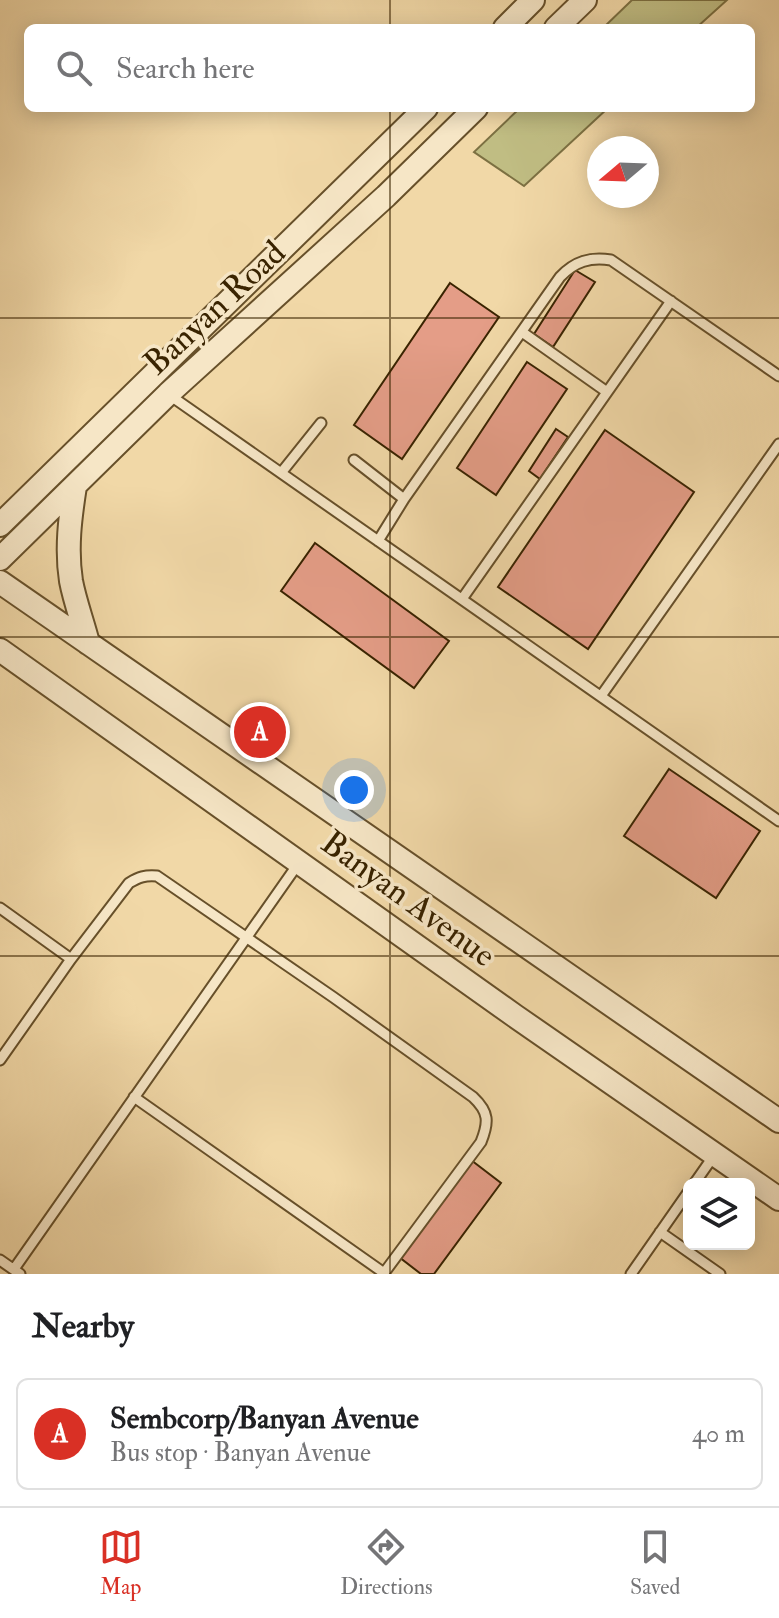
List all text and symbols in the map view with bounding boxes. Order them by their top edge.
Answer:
search box [24,24,755,112]
icon: search [52,46,96,90]
text: Search here [116,50,255,87]
north arrow [587,136,659,208]
street label: Banyan Road [135,232,295,385]
pin: A [234,702,286,762]
your location [334,770,374,810]
street label: Banyan Avenue [312,821,504,977]
map controls [683,1178,755,1250]
button: layers [683,1178,755,1250]
text: Nearby [32,1305,134,1348]
text: Sembcorp/Banyan Avenue [110,1400,419,1437]
text: A [52,1418,68,1450]
text: 40 m [692,1418,745,1450]
text: Bus stop · Banyan Avenue [110,1437,371,1469]
tab: Map [99,1525,143,1601]
tab: Directions [340,1525,433,1601]
tab: Saved [630,1525,680,1601]

